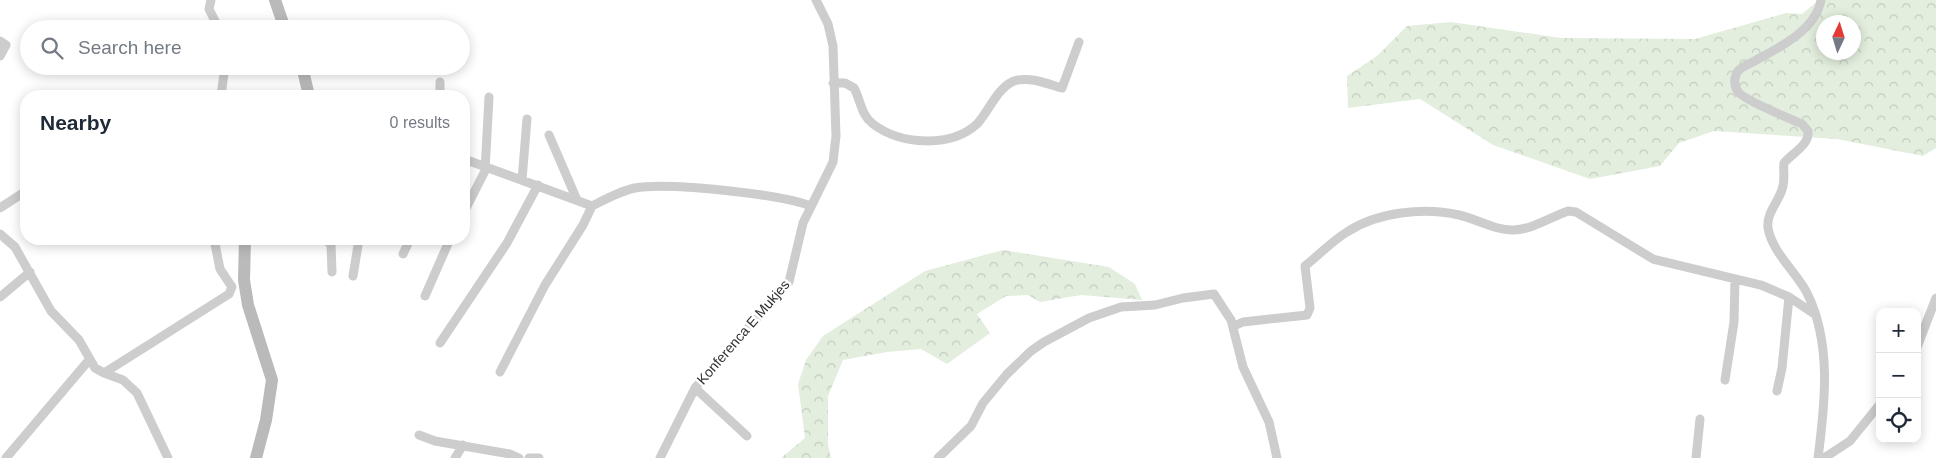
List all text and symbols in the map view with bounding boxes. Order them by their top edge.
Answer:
north arrow [1816,15,1861,60]
search box [20,20,470,75]
icon: search [38,34,66,62]
text: Search here [78,37,182,58]
text: Nearby [40,111,111,134]
text: 0 results [390,114,450,131]
street label: Konferenca E Mukjes [693,277,793,387]
map controls [1876,308,1921,443]
button: + [1876,308,1921,353]
button: − [1876,353,1921,398]
button: locate [1876,398,1921,443]

